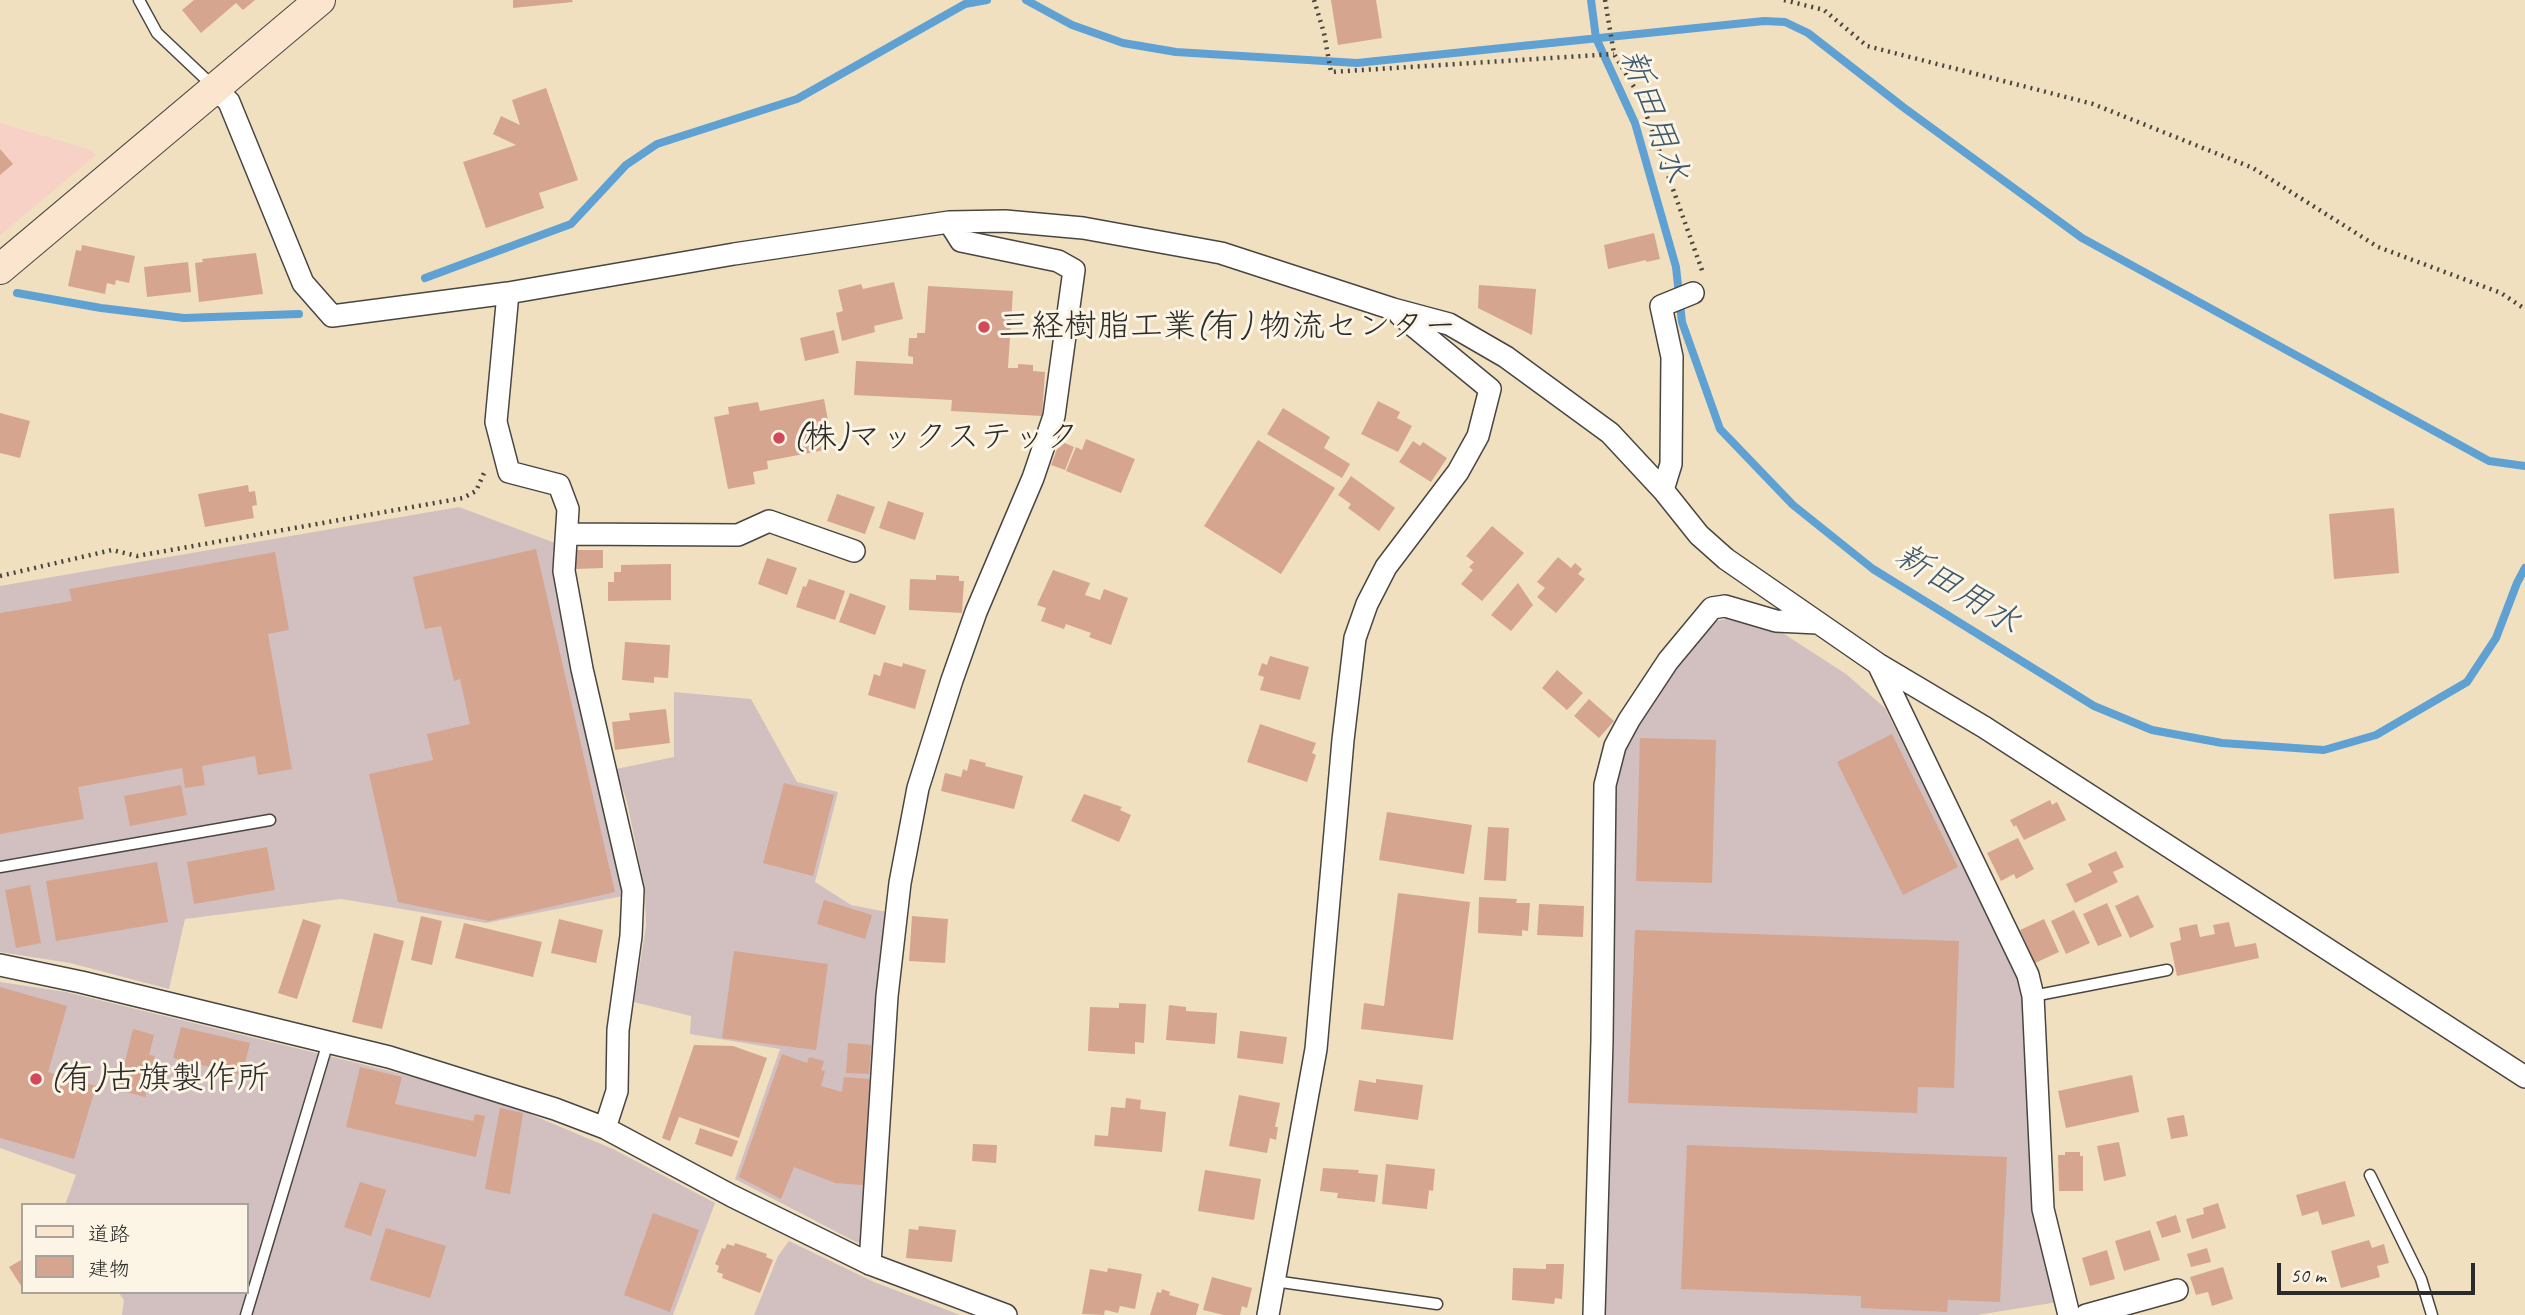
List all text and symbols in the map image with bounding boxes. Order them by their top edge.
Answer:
water label: 新田用水 [1609,43,1697,189]
place label: 三経樹脂工業(有) 物流センター [998,307,1457,347]
marker: 三経樹脂工業(有) 物流センター [976,319,992,335]
place label: (株)マックステック [793,418,1079,458]
marker: (株)マックステック [771,430,787,446]
water label: 新田用水 [1887,535,2027,645]
place label: (有)古旗製作所 [50,1059,270,1099]
marker: (有)古旗製作所 [28,1071,44,1087]
legend [21,1203,248,1294]
text: 道路 [88,1221,130,1247]
scale bar [2280,1248,2478,1292]
text: 建物 [88,1256,130,1282]
text: 50 m [2290,1262,2326,1288]

